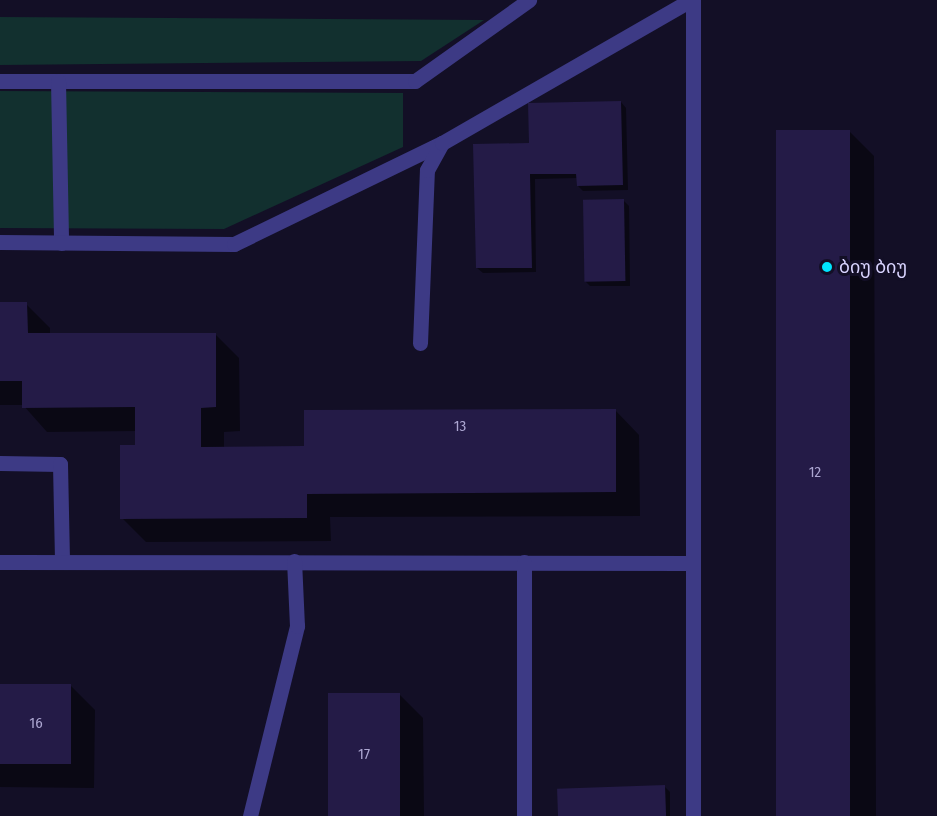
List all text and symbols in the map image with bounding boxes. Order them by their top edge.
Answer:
place label: ბიუ ბიუ [839,256,907,278]
marker: ბიუ ბიუ [820,260,834,274]
house number: 13 [454,418,466,436]
house number: 12 [809,464,821,482]
house number: 16 [29,715,43,733]
house number: 17 [358,746,370,764]

